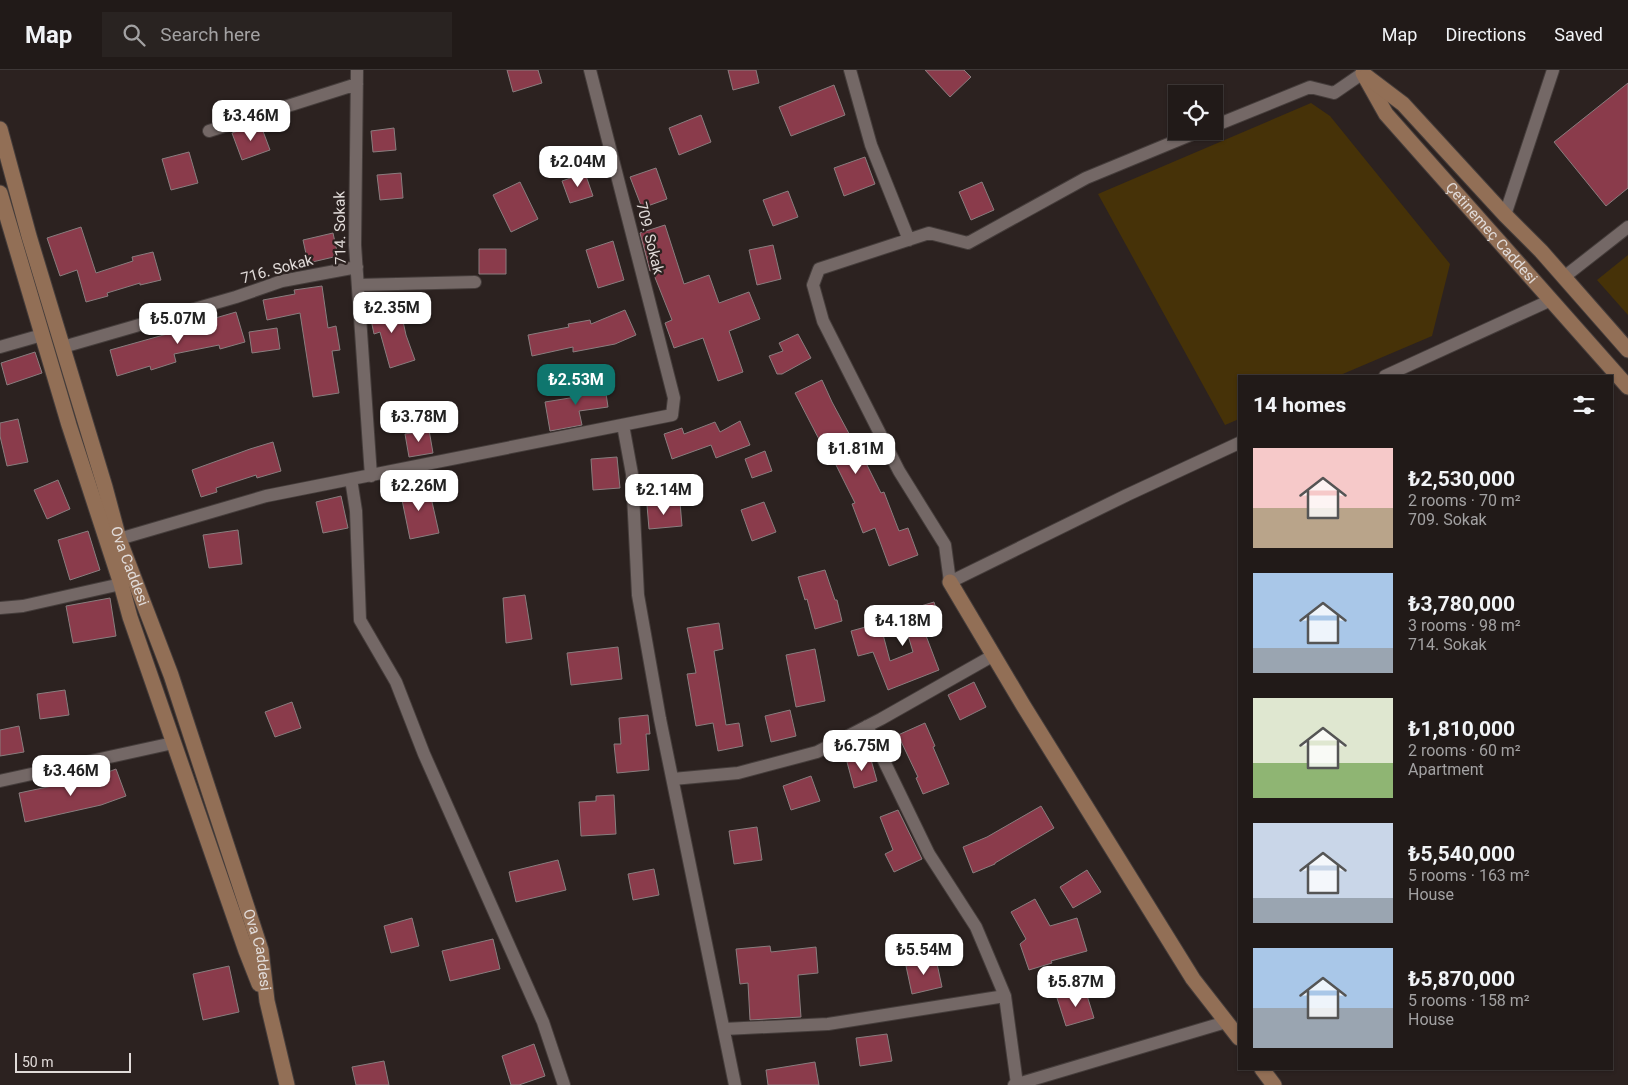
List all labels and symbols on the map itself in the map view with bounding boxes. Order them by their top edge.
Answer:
pin: ₺3.46M [210,100,292,142]
pin: ₺2.04M [537,146,619,188]
street label: Çetinemeç Caddesi [1442,179,1541,287]
street label: 714. Sokak [330,191,350,265]
street label: 709. Sokak [632,200,668,276]
street label: 716. Sokak [239,251,315,287]
pin: ₺2.35M [351,292,433,334]
pin: ₺5.07M [137,302,219,345]
pin: ₺2.53M [535,364,617,406]
pin: ₺3.78M [378,400,460,443]
pin: ₺1.81M [815,432,897,475]
pin: ₺2.26M [378,470,460,512]
pin: ₺2.14M [623,474,705,516]
street label: Ova Caddesi [107,524,153,608]
pin: ₺4.18M [862,604,944,647]
pin: ₺6.75M [821,730,903,772]
pin: ₺3.46M [30,754,112,797]
street label: Ova Caddesi [239,907,275,992]
pin: ₺5.54M [883,934,965,976]
pin: ₺5.87M [1035,966,1117,1008]
scale bar [15,1050,131,1073]

